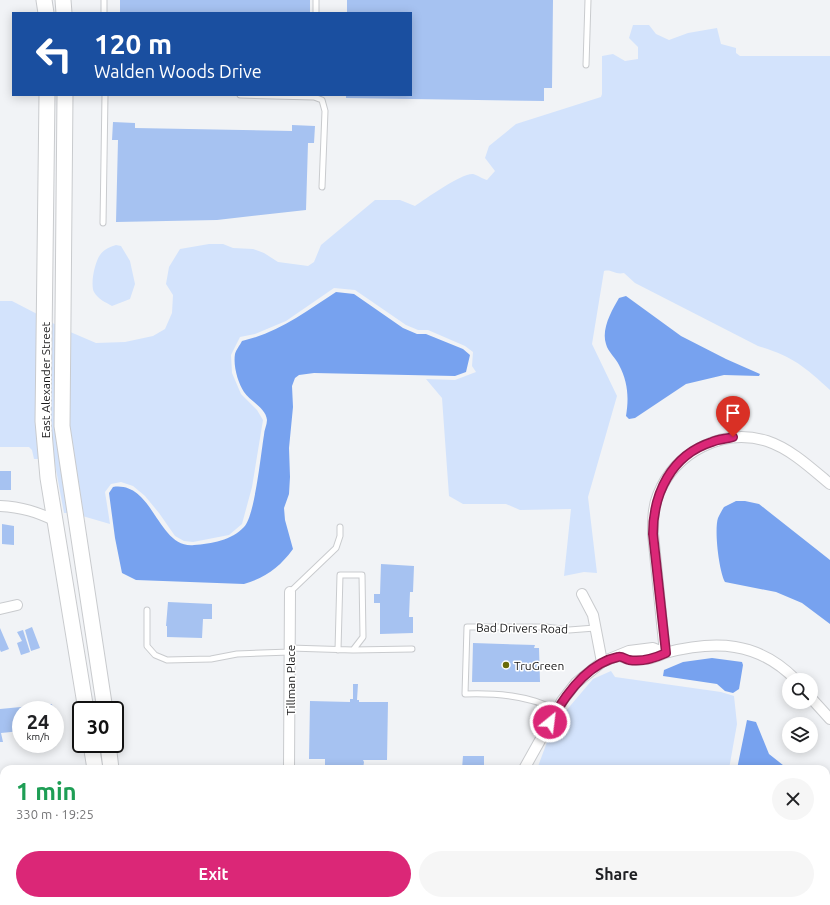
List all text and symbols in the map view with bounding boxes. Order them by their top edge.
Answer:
icon: left [28,28,80,80]
text: 120 m [94,28,172,59]
text: Walden Woods Drive [94,61,262,81]
street label: East Alexander Street [39,321,52,438]
pin [716,396,750,437]
icon: arrive [722,402,744,424]
street label: Bad Drivers Road [476,621,568,635]
street label: Tillman Place [284,645,297,715]
place label: TruGreen [514,659,564,672]
marker: TruGreen [501,660,511,670]
map controls [782,673,818,753]
button: search [782,673,818,709]
speed limit sign: 30 [72,701,124,753]
position arrow [529,701,571,743]
text: 24 [27,710,49,733]
button: layers [782,717,818,753]
text: km/h [26,731,50,742]
text: 1 min [16,778,77,805]
button: close [772,778,814,820]
text: 330 m · 19:25 [16,807,94,821]
button: Exit [16,851,411,897]
button: Share [419,851,814,897]

